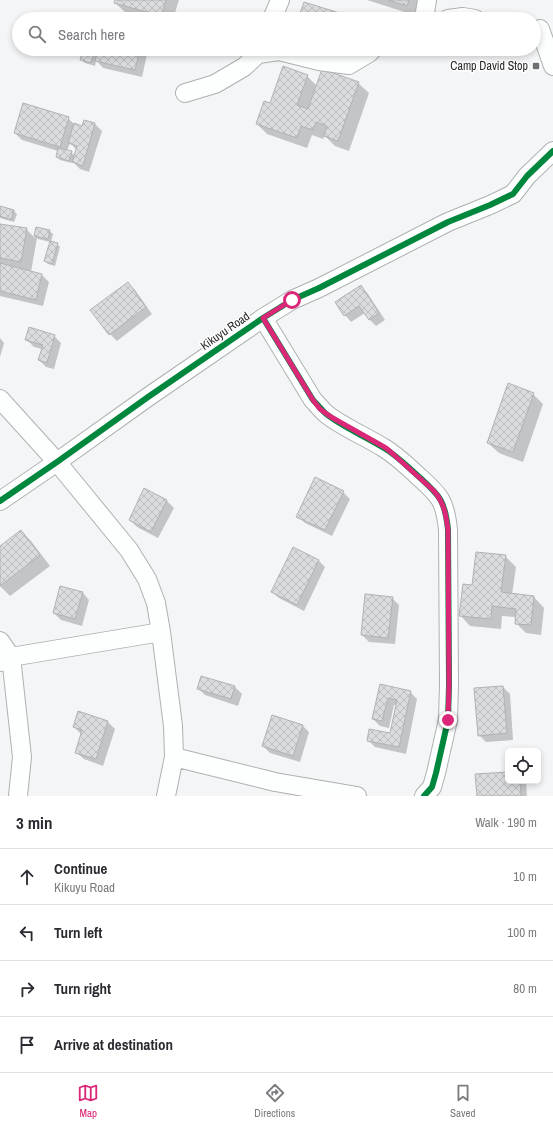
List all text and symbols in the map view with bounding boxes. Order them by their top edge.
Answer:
search box [12,12,541,56]
icon: search [26,23,48,45]
text: Search here [58,24,125,45]
place label: Camp David Stop [450,58,528,74]
marker: Camp David Stop [531,61,541,71]
route start [283,291,301,309]
street label: Kikuyu Road [197,308,253,354]
route end [439,711,457,729]
map controls [505,748,541,784]
button: locate [505,748,541,784]
text: 3 min [16,811,52,834]
text: Walk · 190 m [475,814,537,831]
text: Continue [54,858,107,879]
icon: ahead [16,866,38,888]
text: 10 m [513,868,537,885]
text: Kikuyu Road [54,879,115,896]
icon: left [16,922,38,944]
text: Turn left [54,922,102,943]
text: 100 m [507,924,537,941]
icon: right [16,978,38,1000]
text: Turn right [54,978,111,999]
text: 80 m [513,980,537,997]
icon: arrive [16,1034,38,1056]
text: Arrive at destination [54,1034,173,1055]
tab: Map [77,1082,99,1120]
tab: Directions [254,1082,295,1120]
tab: Saved [450,1082,476,1120]

